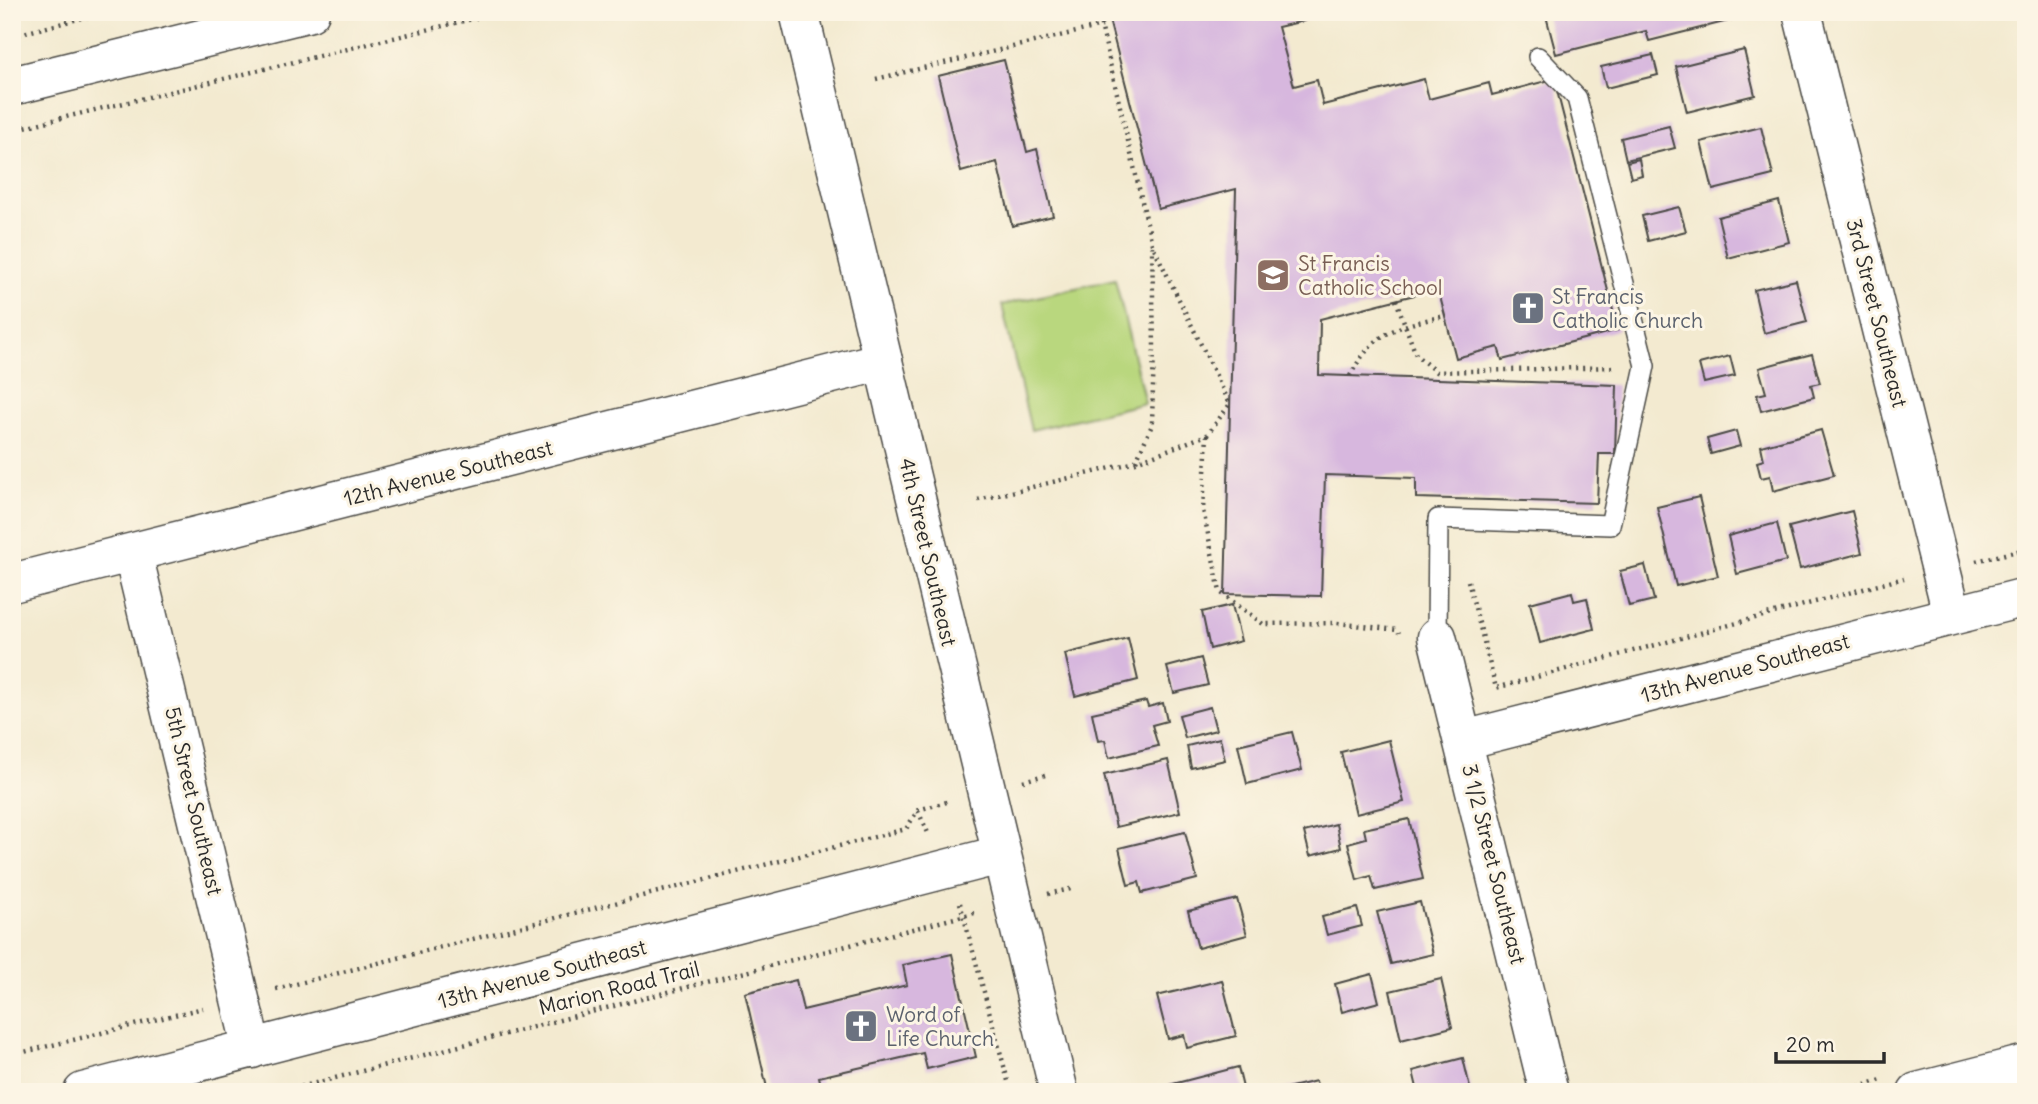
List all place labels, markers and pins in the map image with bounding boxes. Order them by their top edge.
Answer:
place label: St Francis Catholic School [1298,250,1443,301]
school or university icon: St Francis Catholic School [1254,256,1292,294]
place label: St Francis Catholic Church [1552,283,1703,334]
church icon: St Francis Catholic Church [1509,289,1547,327]
place label: Word of Life Church [886,1001,994,1052]
church icon: Word of Life Church [842,1007,880,1045]

